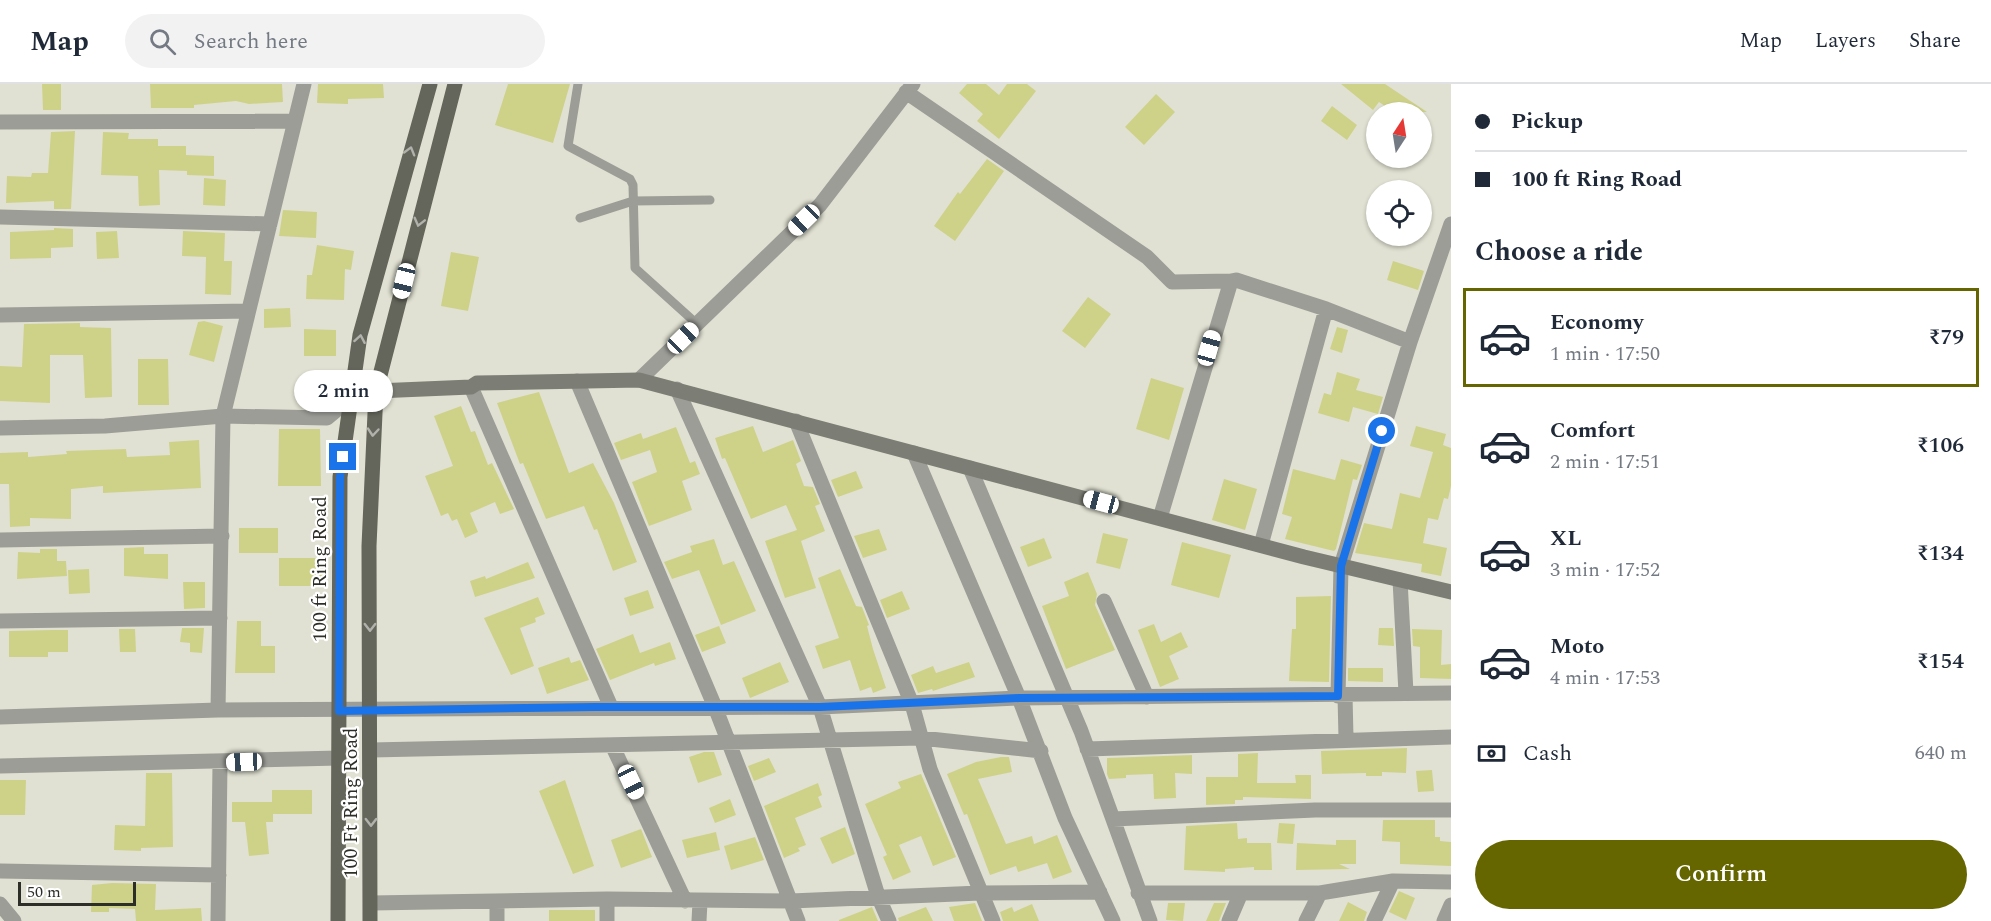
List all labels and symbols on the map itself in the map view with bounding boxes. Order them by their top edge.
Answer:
north arrow [1366,102,1432,168]
one-way arrow [403,146,415,157]
car [785,201,823,239]
one-way arrow [414,217,427,227]
car [391,261,417,301]
car [664,319,702,357]
car [1195,328,1223,368]
one-way arrow [353,334,365,344]
callout: 2 min [294,370,392,412]
route start [1368,417,1395,444]
one-way arrow [366,428,379,437]
route end [329,443,356,470]
car [1081,489,1121,515]
street label: 100 ft Ring Road [305,496,335,642]
one-way arrow [364,623,376,632]
street label: 100 Ft Ring Road [336,728,366,878]
car [226,752,262,772]
car [615,762,647,802]
one-way arrow [365,818,377,827]
scale bar [18,879,136,906]

